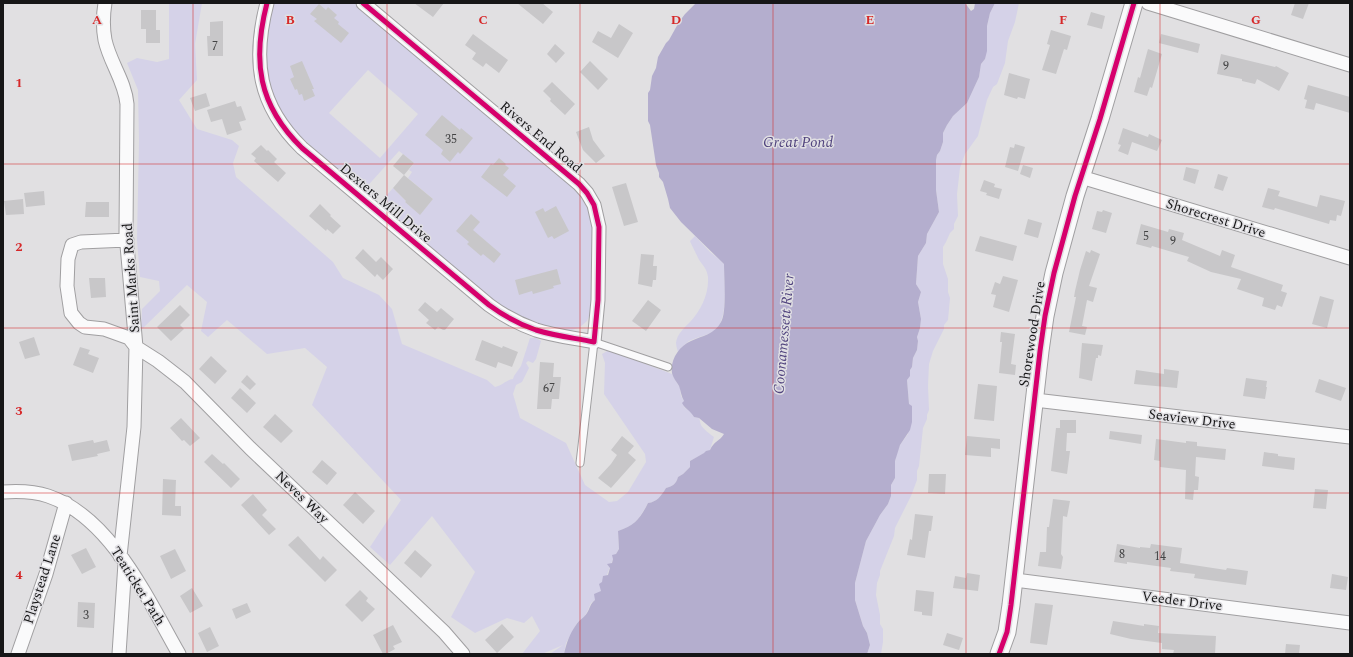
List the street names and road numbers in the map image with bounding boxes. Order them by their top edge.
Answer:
street label: Rivers End Road [495,96,587,178]
street label: Dexters Mill Drive [335,158,437,248]
street label: Shorecrest Drive [1164,193,1269,243]
street label: Saint Marks Road [117,222,145,334]
street label: Shorewood Drive [1013,279,1051,388]
street label: Seaview Drive [1147,403,1237,435]
street label: Neves Way [270,466,335,529]
street label: Playstead Lane [18,531,66,626]
street label: Teaticket Path [105,542,171,630]
street label: Veeder Drive [1140,586,1224,616]

